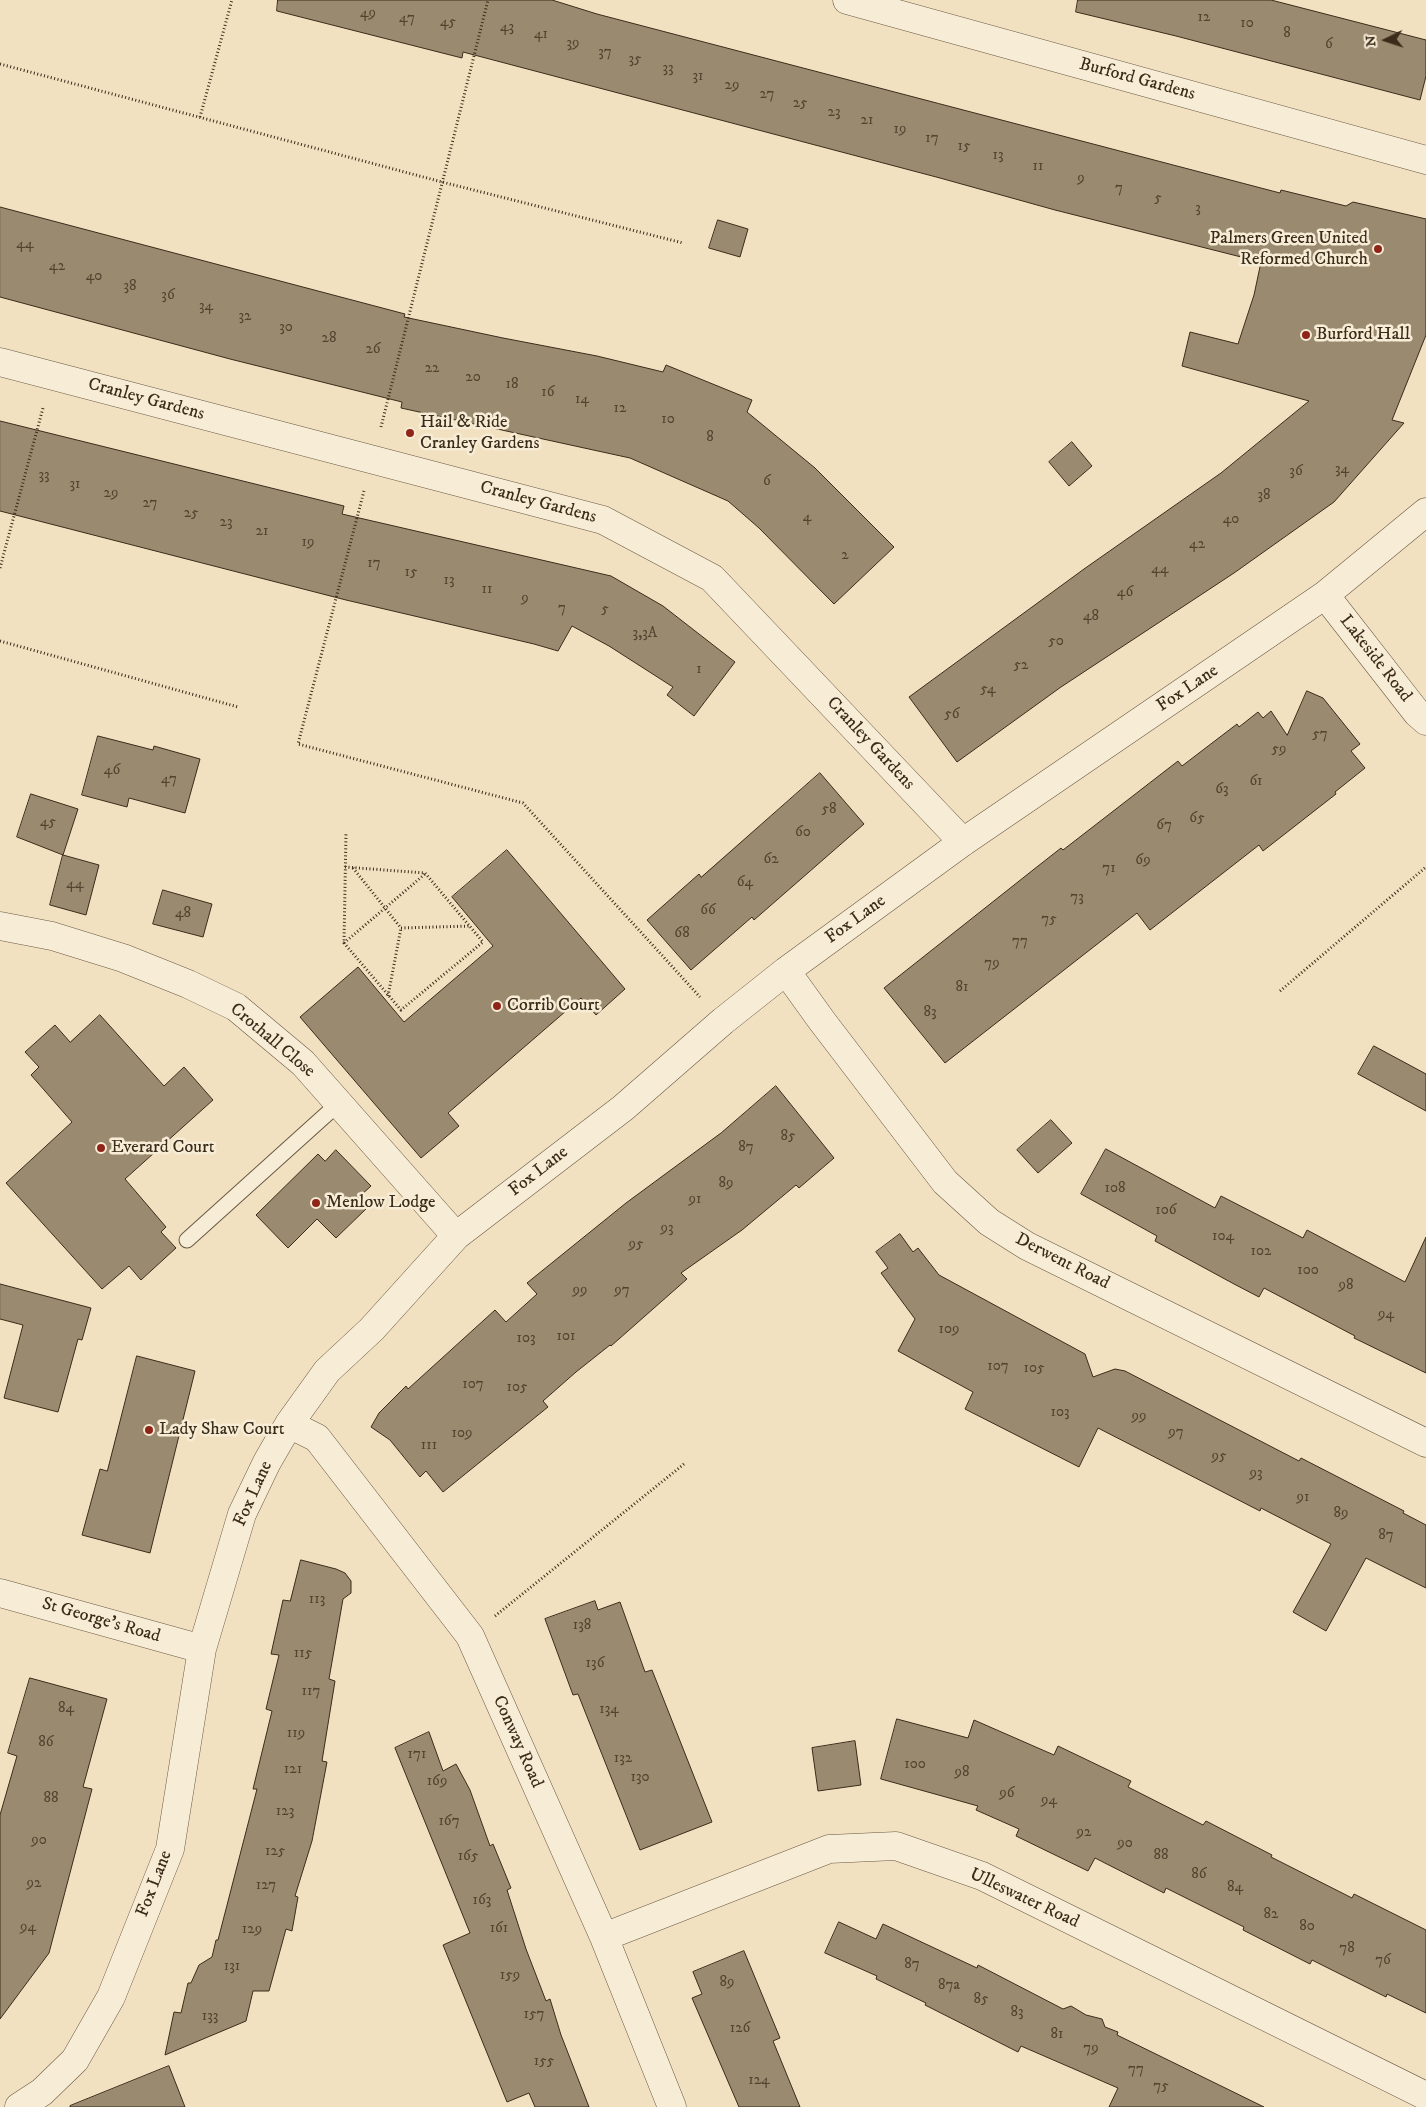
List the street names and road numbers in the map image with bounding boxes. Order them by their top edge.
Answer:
street label: Burford Gardens [1077,54,1197,106]
street label: Cranley Gardens [85,374,207,426]
street label: Cranley Gardens [477,477,599,529]
street label: Lakeside Road [1334,611,1416,707]
street label: Fox Lane [1153,661,1223,717]
street label: Cranley Gardens [821,693,919,795]
street label: Fox Lane [822,891,890,949]
street label: Crothall Close [225,999,319,1083]
street label: Fox Lane [505,1142,573,1202]
street label: Derwent Road [1011,1229,1113,1295]
street label: Fox Lane [230,1458,278,1530]
street label: St George's Road [39,1594,163,1648]
street label: Conway Road [487,1692,547,1792]
street label: Fox Lane [132,1848,178,1920]
street label: Ulleswater Road [966,1864,1082,1934]

